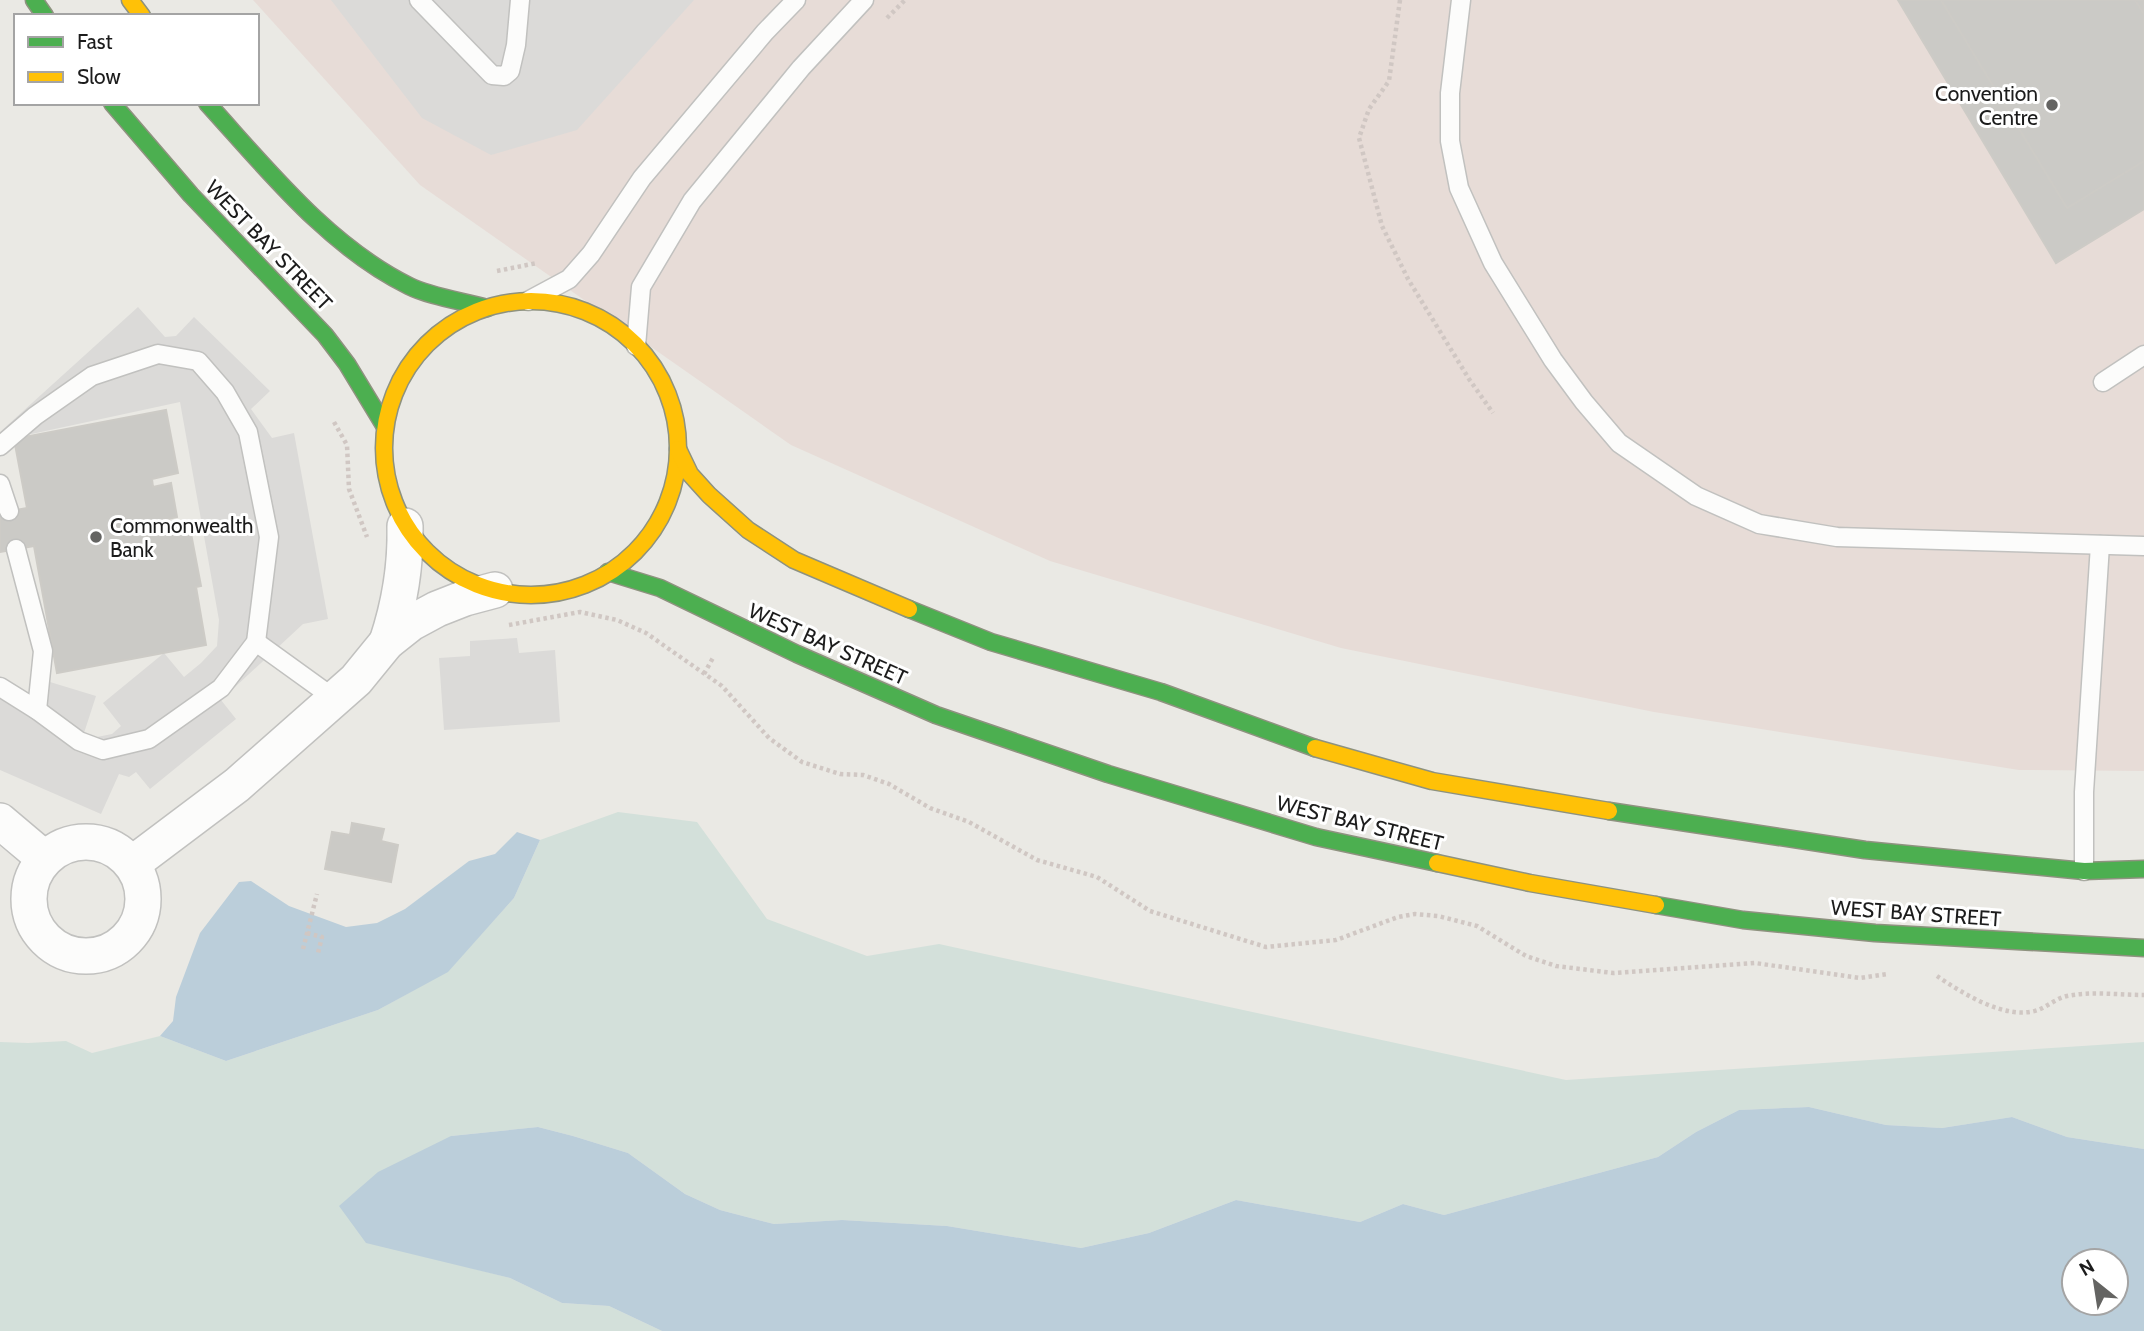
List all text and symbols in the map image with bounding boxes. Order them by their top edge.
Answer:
legend [14,14,259,105]
text: Fast [77,29,113,54]
text: Slow [77,64,121,89]
place label: Convention Centre [1935,81,2038,130]
marker: Convention Centre [2044,97,2060,113]
street label: WEST BAY STREET [201,175,337,315]
place label: Commonwealth Bank [110,513,253,562]
marker: Commonwealth Bank [88,529,104,545]
street label: WEST BAY STREET [745,598,911,690]
street label: WEST BAY STREET [1274,790,1446,856]
street label: WEST BAY STREET [1830,895,2002,931]
north arrow [2060,1247,2130,1317]
text: N [2075,1254,2098,1281]

